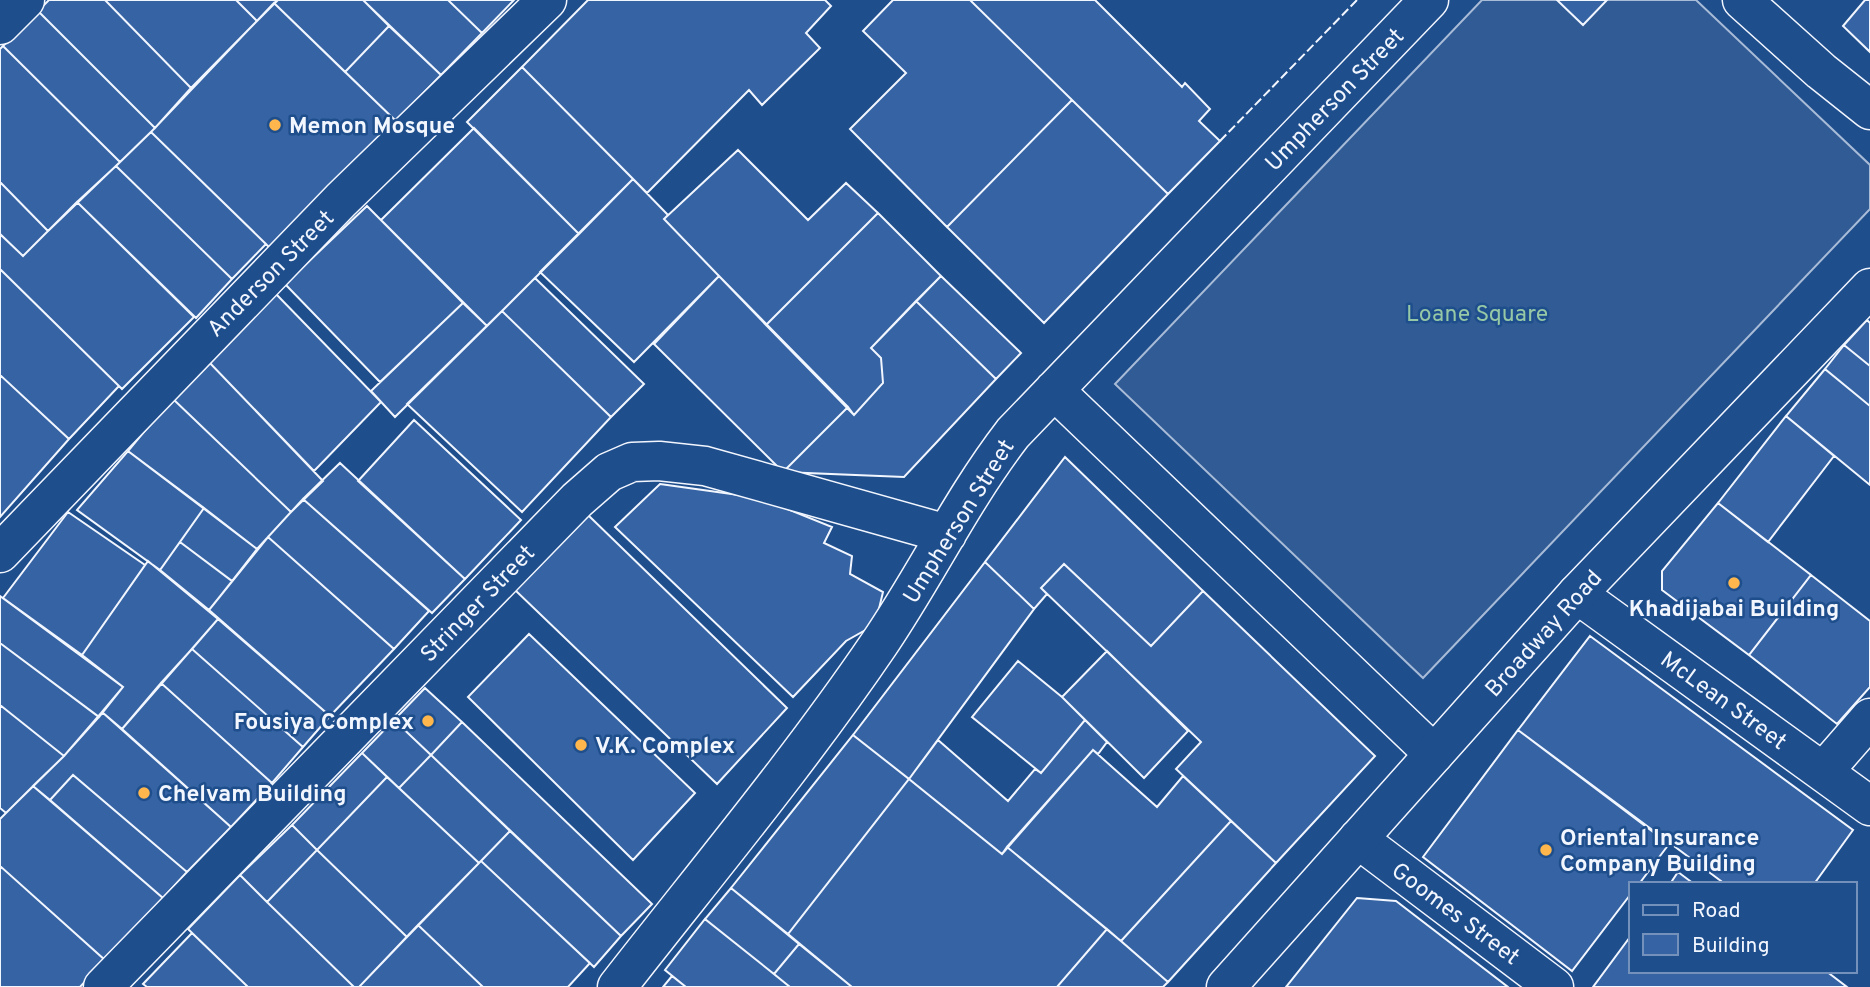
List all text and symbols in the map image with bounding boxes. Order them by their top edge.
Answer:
street label: Umpherson Street [1260,23,1412,178]
place label: Memon Mosque [289,113,455,142]
marker: Memon Mosque [267,117,283,133]
street label: Anderson Street [202,205,341,344]
park label: Loane Square [1406,301,1548,330]
street label: Umpherson Street [898,435,1022,610]
street label: Stringer Street [415,540,542,670]
street label: Broadway Road [1480,565,1610,704]
marker: Khadijabai Building [1726,575,1742,591]
place label: Khadijabai Building [1629,596,1839,625]
street label: McLean Street [1654,646,1791,758]
place label: Fousiya Complex [234,709,414,738]
marker: Fousiya Complex [420,713,436,729]
place label: V.K. Complex [595,733,735,762]
marker: V.K. Complex [573,737,589,753]
place label: Chelvam Building [158,781,347,810]
marker: Chelvam Building [136,785,152,801]
place label: Oriental Insurance Company Building [1560,825,1759,880]
marker: Oriental Insurance Company Building [1538,842,1554,858]
street label: Goomes Street [1385,857,1524,973]
legend [1629,882,1856,973]
text: Road [1692,898,1741,925]
text: Building [1692,933,1770,960]

